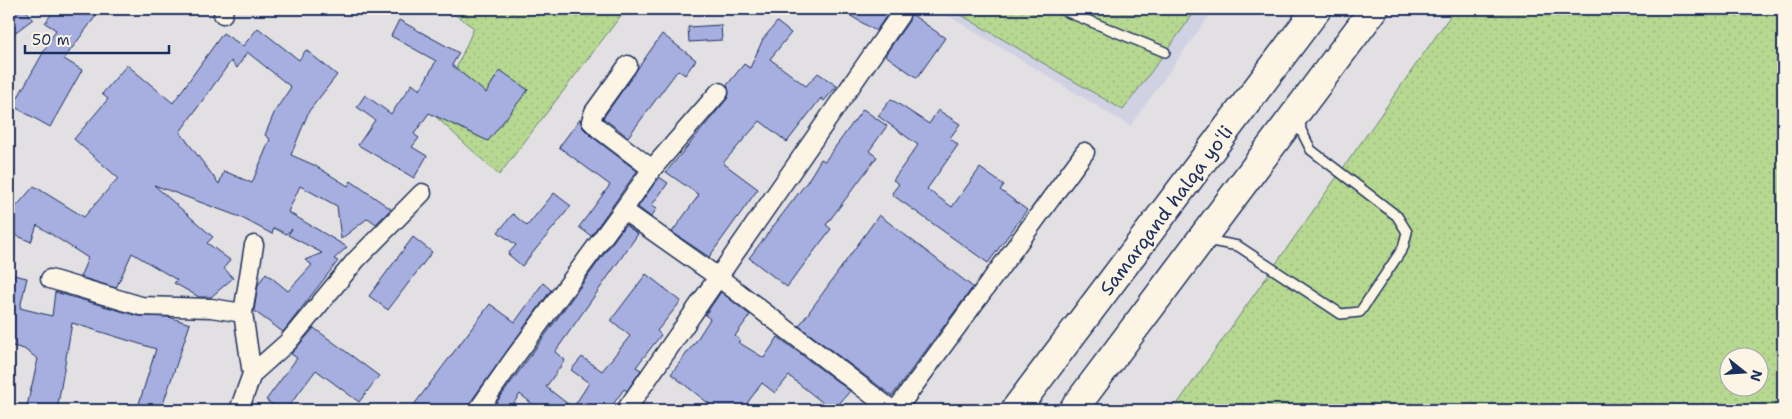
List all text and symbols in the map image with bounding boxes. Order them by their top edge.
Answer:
scale bar [25,22,169,54]
text: 50 m [32,30,70,50]
street label: Samarqand halqa yoʻli [1094,120,1239,300]
north arrow [1720,346,1770,396]
text: N [1746,368,1767,384]

